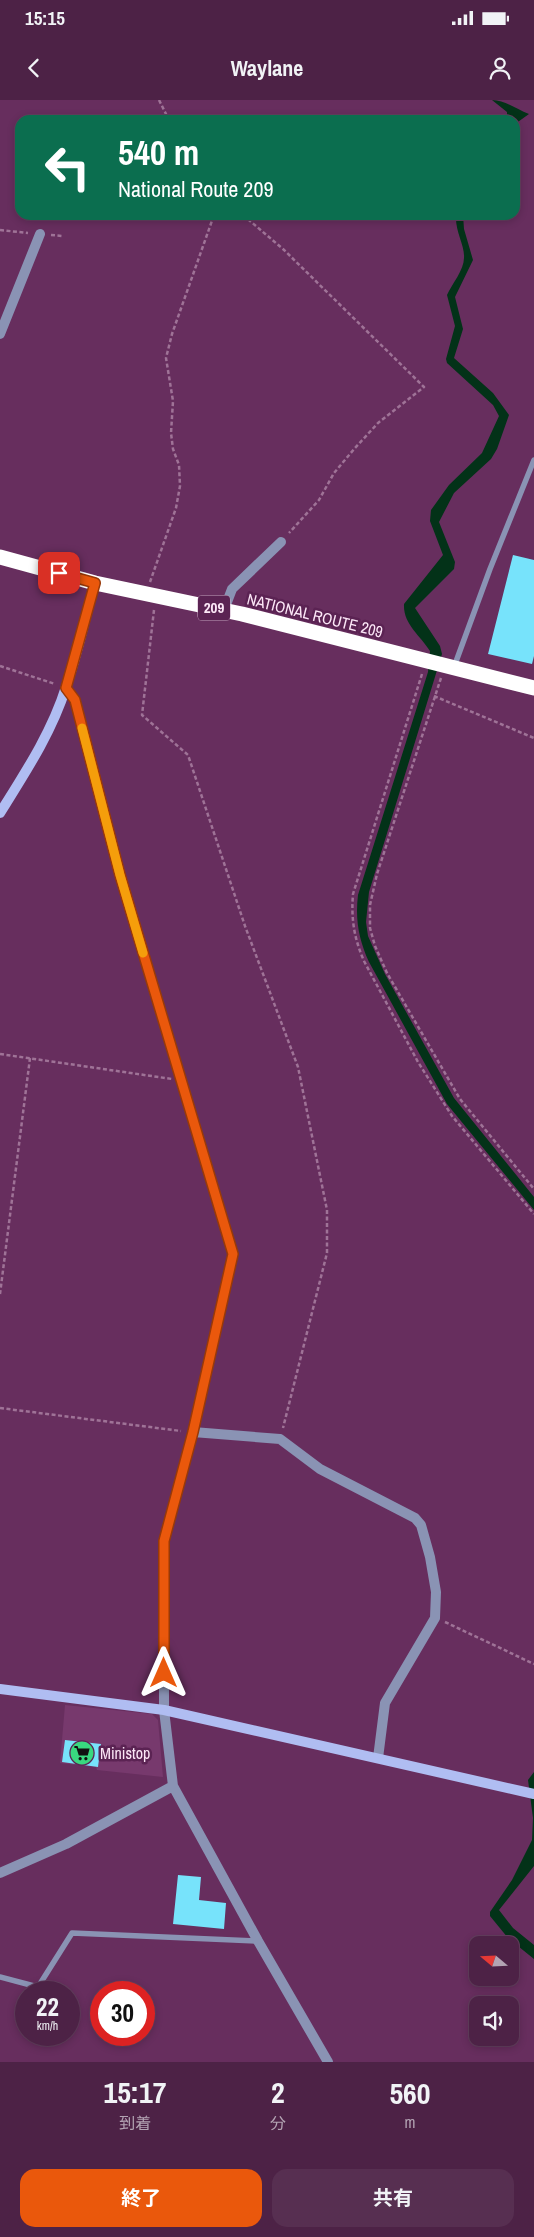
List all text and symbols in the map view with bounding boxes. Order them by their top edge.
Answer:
text: 15:15 [25,5,65,31]
text: Waylane [231,53,303,83]
icon: back [20,54,48,82]
icon: person [486,54,514,82]
text: 540 m [118,129,199,176]
icon: left [35,135,100,200]
text: National Route 209 [118,174,273,204]
pin [38,552,80,594]
icon: arrive [45,559,73,587]
street label: NATIONAL ROUTE 209 [245,587,385,643]
road number: 209 [198,596,230,620]
position arrow [137,1646,189,1698]
supermarket icon: Ministop [69,1740,95,1766]
place label: Ministop [100,1742,150,1764]
north arrow [469,1936,519,1986]
map controls [469,1936,519,2046]
speed limit sign: 30 [90,1981,155,2046]
text: 22 [36,1990,59,2024]
button: sound [469,1996,519,2046]
text: km/h [37,2018,58,2034]
text: 15:17 [104,2072,166,2112]
text: 2 [271,2072,285,2112]
text: 560 [389,2073,430,2113]
text: m [404,2111,415,2133]
text: 到着 [119,2112,151,2134]
text: 分 [270,2112,286,2134]
button: 終了 [20,2169,262,2227]
button: 共有 [272,2169,514,2227]

